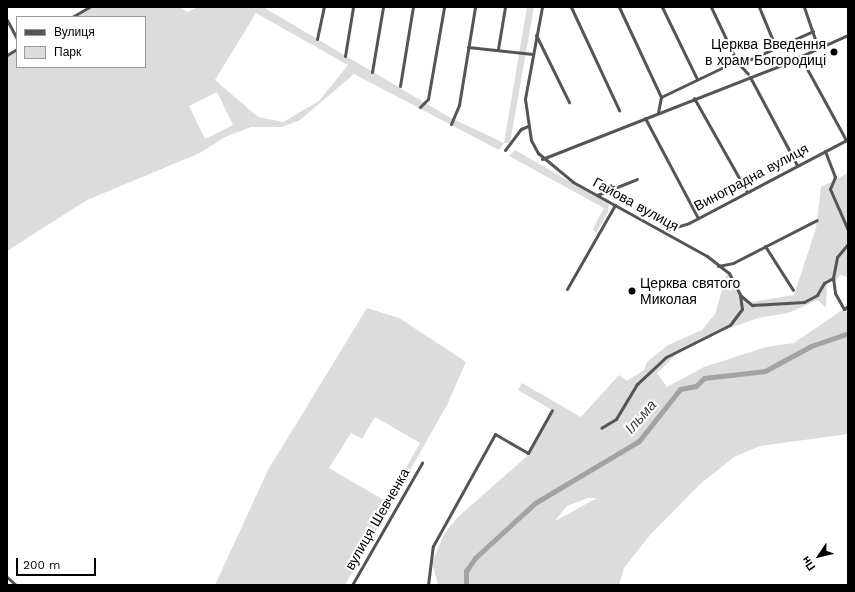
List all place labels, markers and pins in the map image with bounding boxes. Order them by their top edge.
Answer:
place label: Церква Введення в храм Богородиці [705,36,826,68]
marker: Церква Введення в храм Богородиці [829,47,839,57]
place label: Церква святого Миколая [640,275,740,308]
marker: Церква святого Миколая [627,286,637,296]

